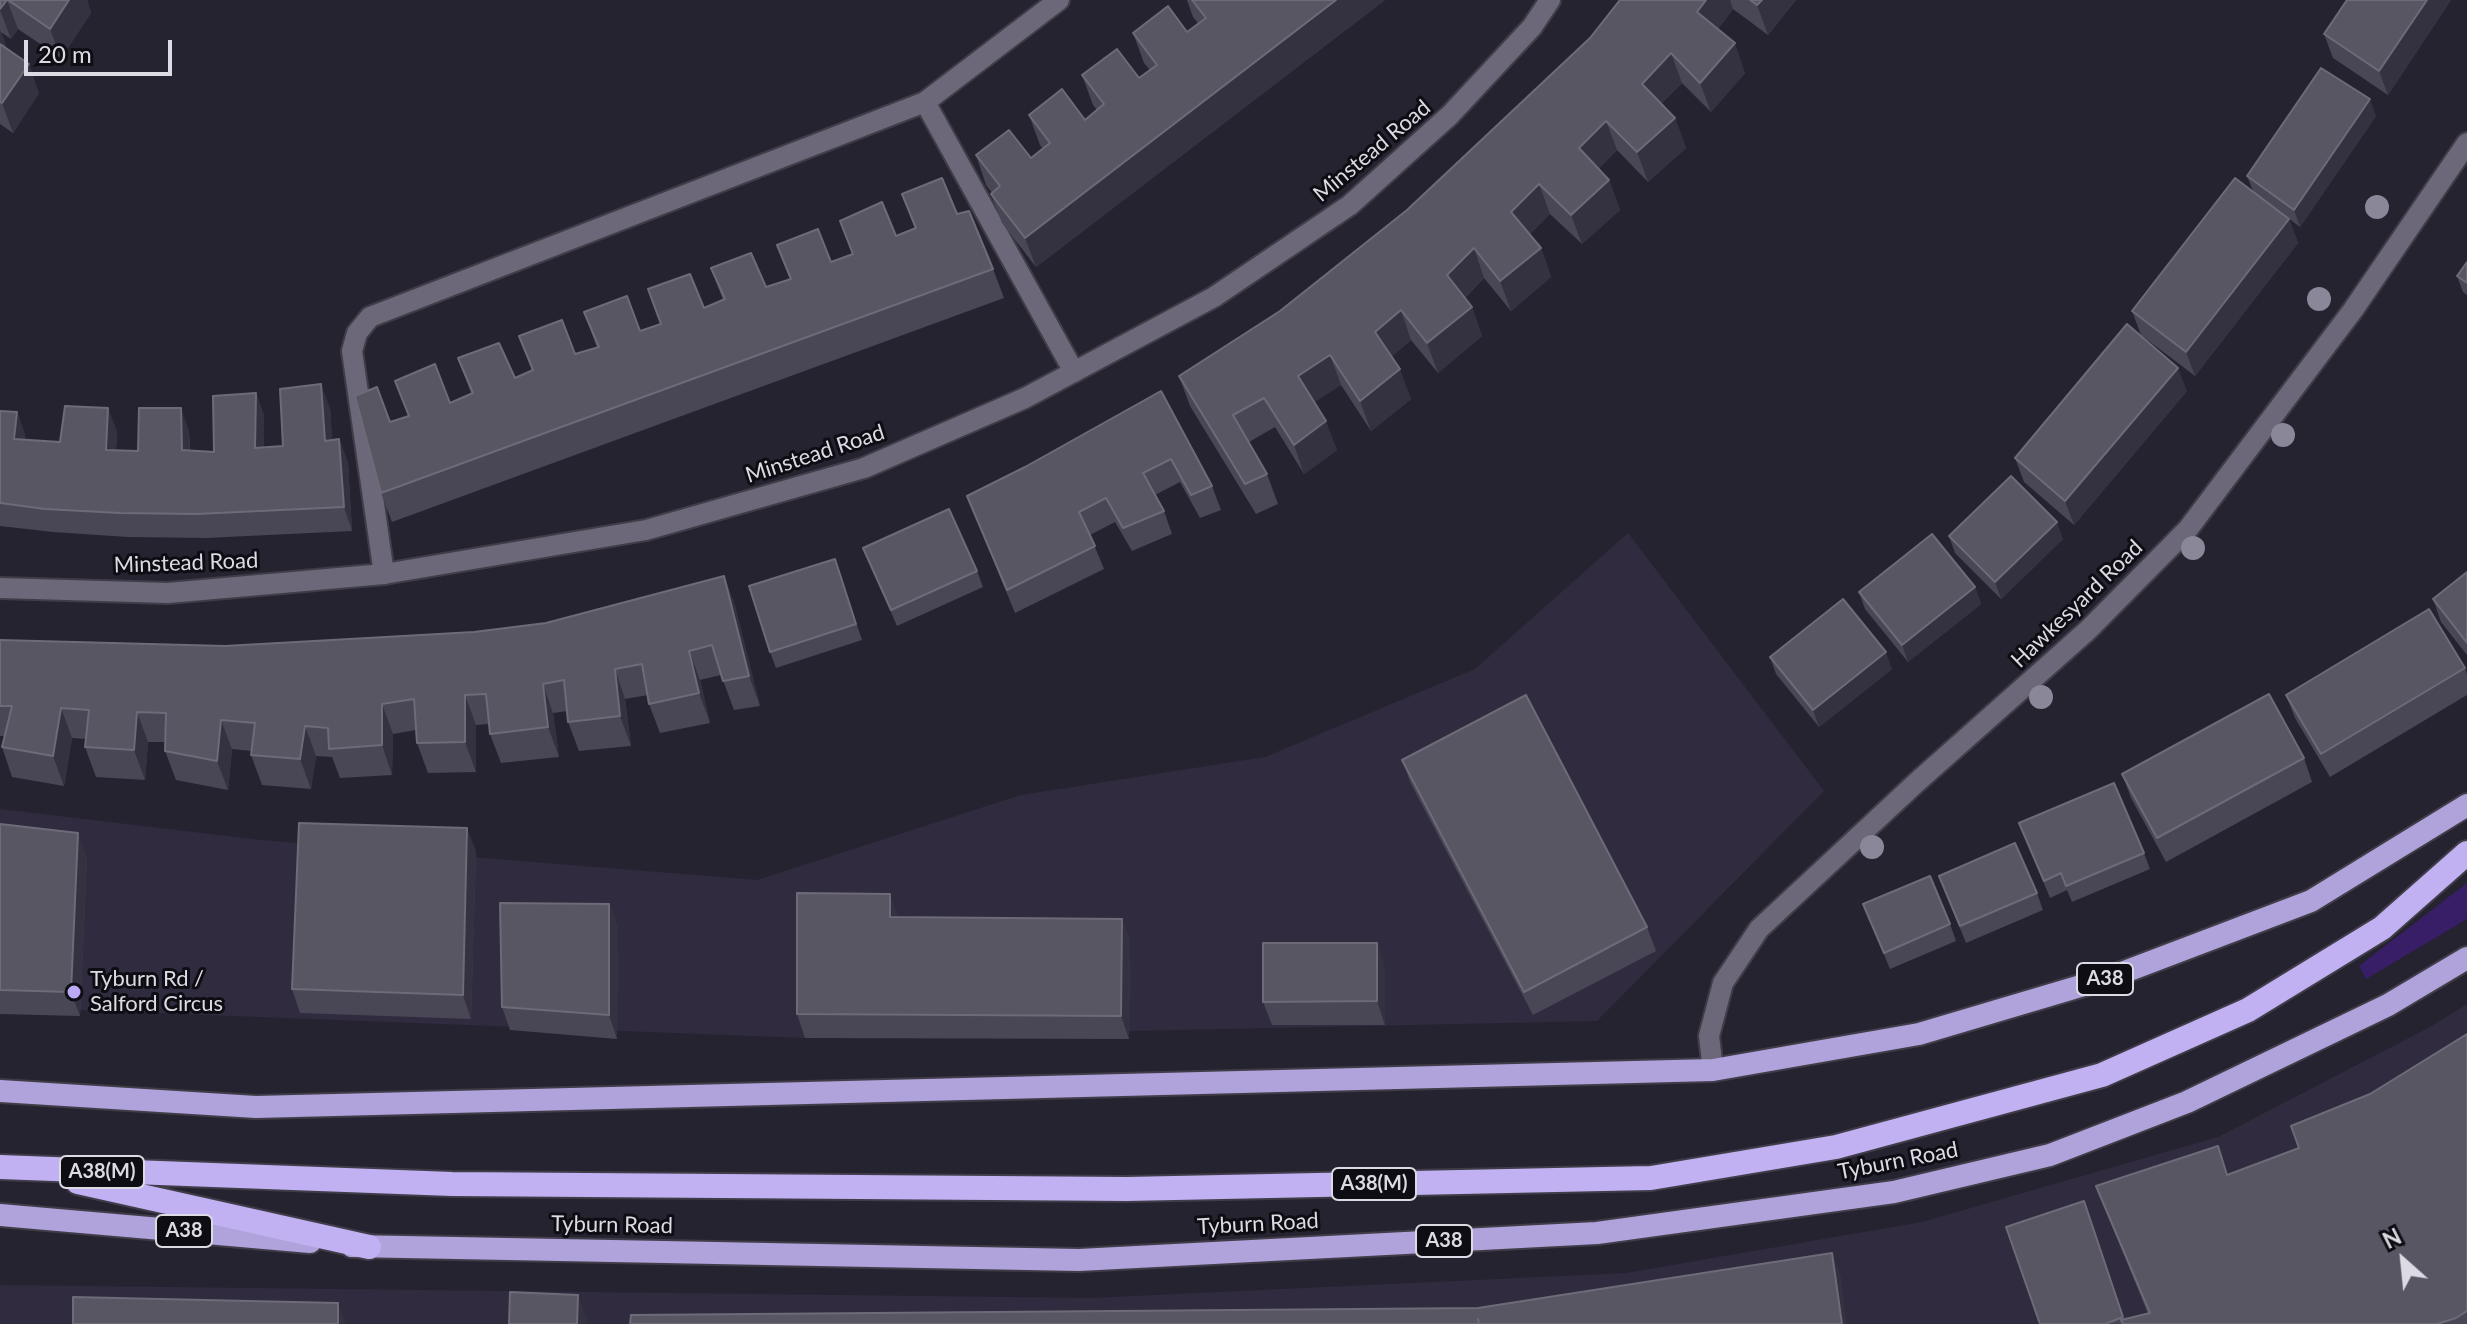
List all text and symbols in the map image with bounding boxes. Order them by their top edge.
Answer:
scale bar [28,24,176,74]
text: 20 m [38,39,92,68]
street label: Minstead Road [1308,94,1436,208]
street label: Minstead Road [742,419,888,489]
street label: Hawkesyard Road [2006,535,2148,673]
street label: Minstead Road [113,547,259,579]
road number: A38 [2077,963,2133,995]
place label: Tyburn Rd / Salford Circus [90,966,223,1018]
marker: Tyburn Rd / Salford Circus [65,983,83,1001]
street label: Tyburn Road [1836,1136,1960,1186]
road number: A38(M) [60,1156,144,1188]
road number: A38(M) [1332,1168,1416,1200]
street label: Tyburn Road [1197,1208,1319,1240]
street label: Tyburn Road [551,1211,673,1239]
road number: A38 [156,1215,212,1247]
north arrow [2363,1220,2443,1300]
text: N [2378,1222,2406,1254]
road number: A38 [1416,1225,1472,1257]

